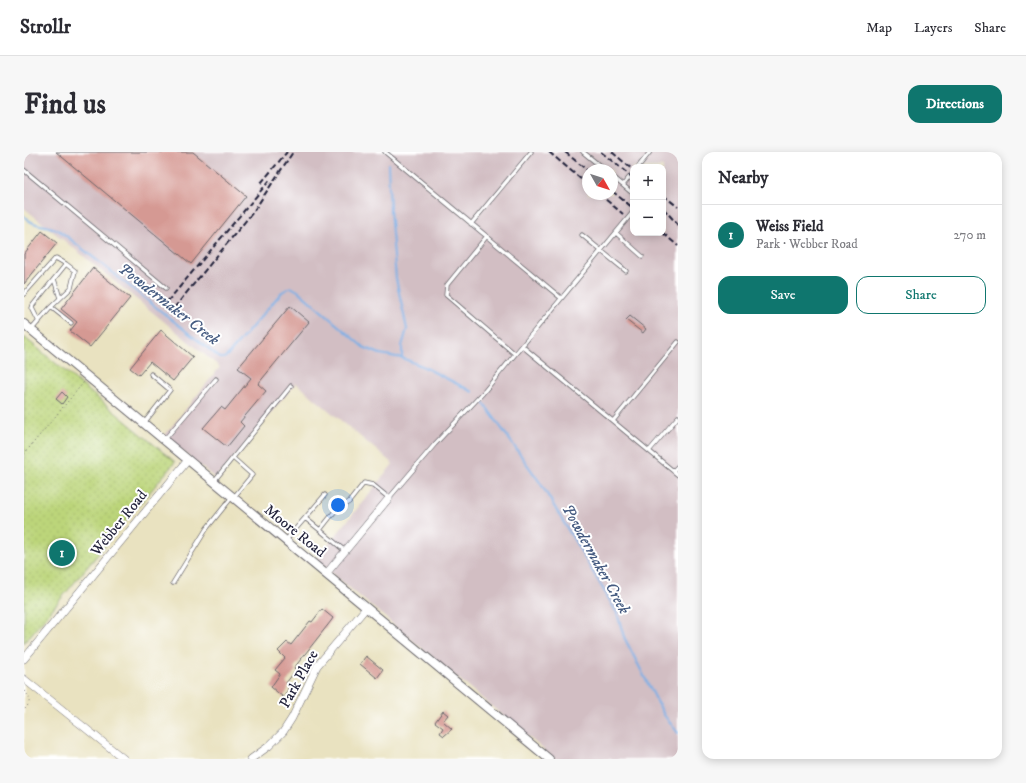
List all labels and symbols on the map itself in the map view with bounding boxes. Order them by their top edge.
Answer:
north arrow [582,164,618,200]
water label: Powdermaker Creek [115,258,224,350]
street label: Webber Road [86,486,152,561]
your location [328,495,348,515]
street label: Moore Road [260,500,330,562]
water label: Powdermaker Creek [558,501,635,618]
pin: 1 [49,538,75,568]
street label: Park Place [275,647,323,711]

